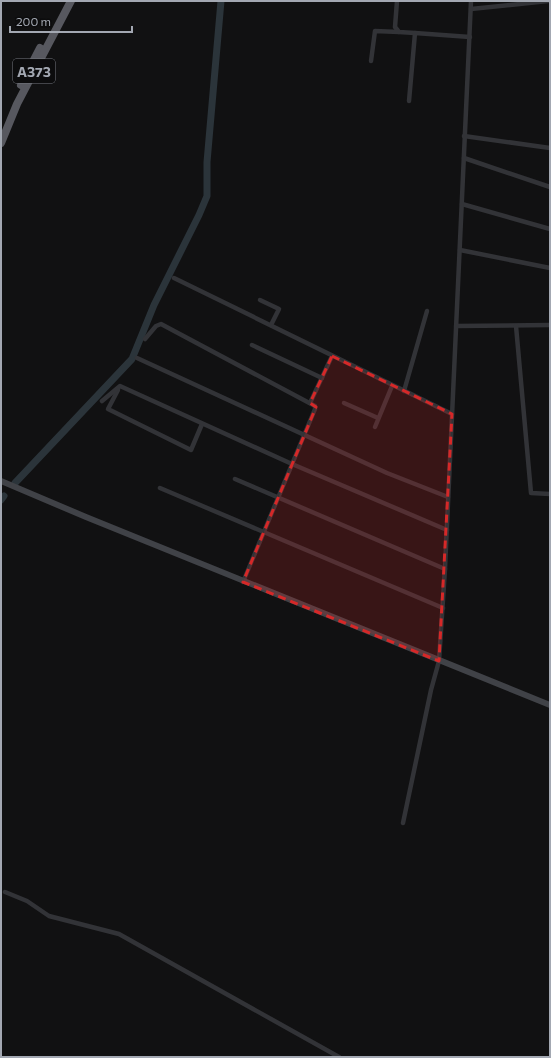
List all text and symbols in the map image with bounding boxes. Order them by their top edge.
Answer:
scale bar [10,8,132,34]
text: 200 m [16,14,51,28]
road number: A373 [13,59,55,83]

